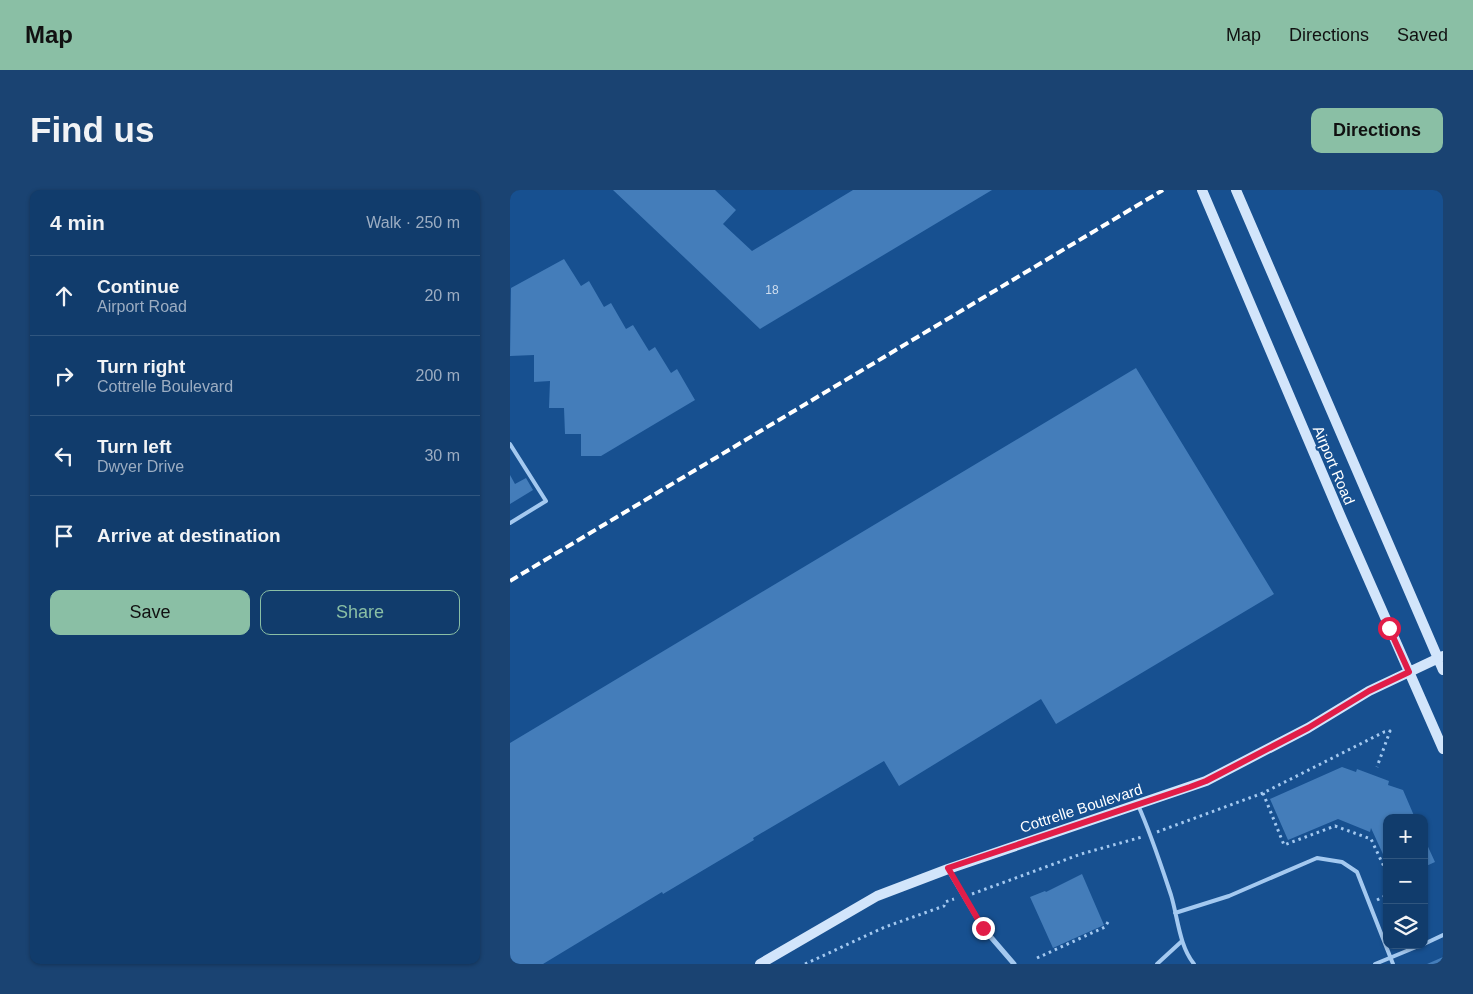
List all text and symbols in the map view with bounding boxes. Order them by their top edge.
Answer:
text: Map [25,21,73,48]
text: Map [1226,25,1261,45]
text: Directions [1289,25,1369,45]
text: Saved [1397,25,1448,45]
button: Directions [1311,108,1443,153]
text: Find us [30,110,154,149]
text: 4 min [50,211,105,234]
text: Walk · 250 m [366,214,460,231]
text: Continue [97,276,179,297]
icon: ahead [50,282,78,310]
house number: 18 [765,283,779,297]
text: 20 m [424,287,460,304]
text: Airport Road [97,298,187,315]
text: Turn right [97,356,185,377]
icon: right [50,362,78,390]
text: 200 m [416,367,460,384]
text: Cottrelle Boulevard [97,378,233,395]
street label: Airport Road [1310,423,1358,507]
text: Turn left [97,436,172,457]
icon: left [50,442,78,470]
text: 30 m [424,447,460,464]
text: Dwyer Drive [97,458,184,475]
icon: arrive [50,522,78,550]
text: Arrive at destination [97,525,281,546]
button: Save [50,590,250,635]
button: Share [260,590,460,635]
route start [1378,617,1401,640]
street label: Cottrelle Boulevard [1018,780,1144,836]
map controls [1383,814,1428,949]
button: + [1383,814,1428,859]
button: − [1383,859,1428,904]
button: layers [1383,904,1428,949]
route end [972,917,995,940]

